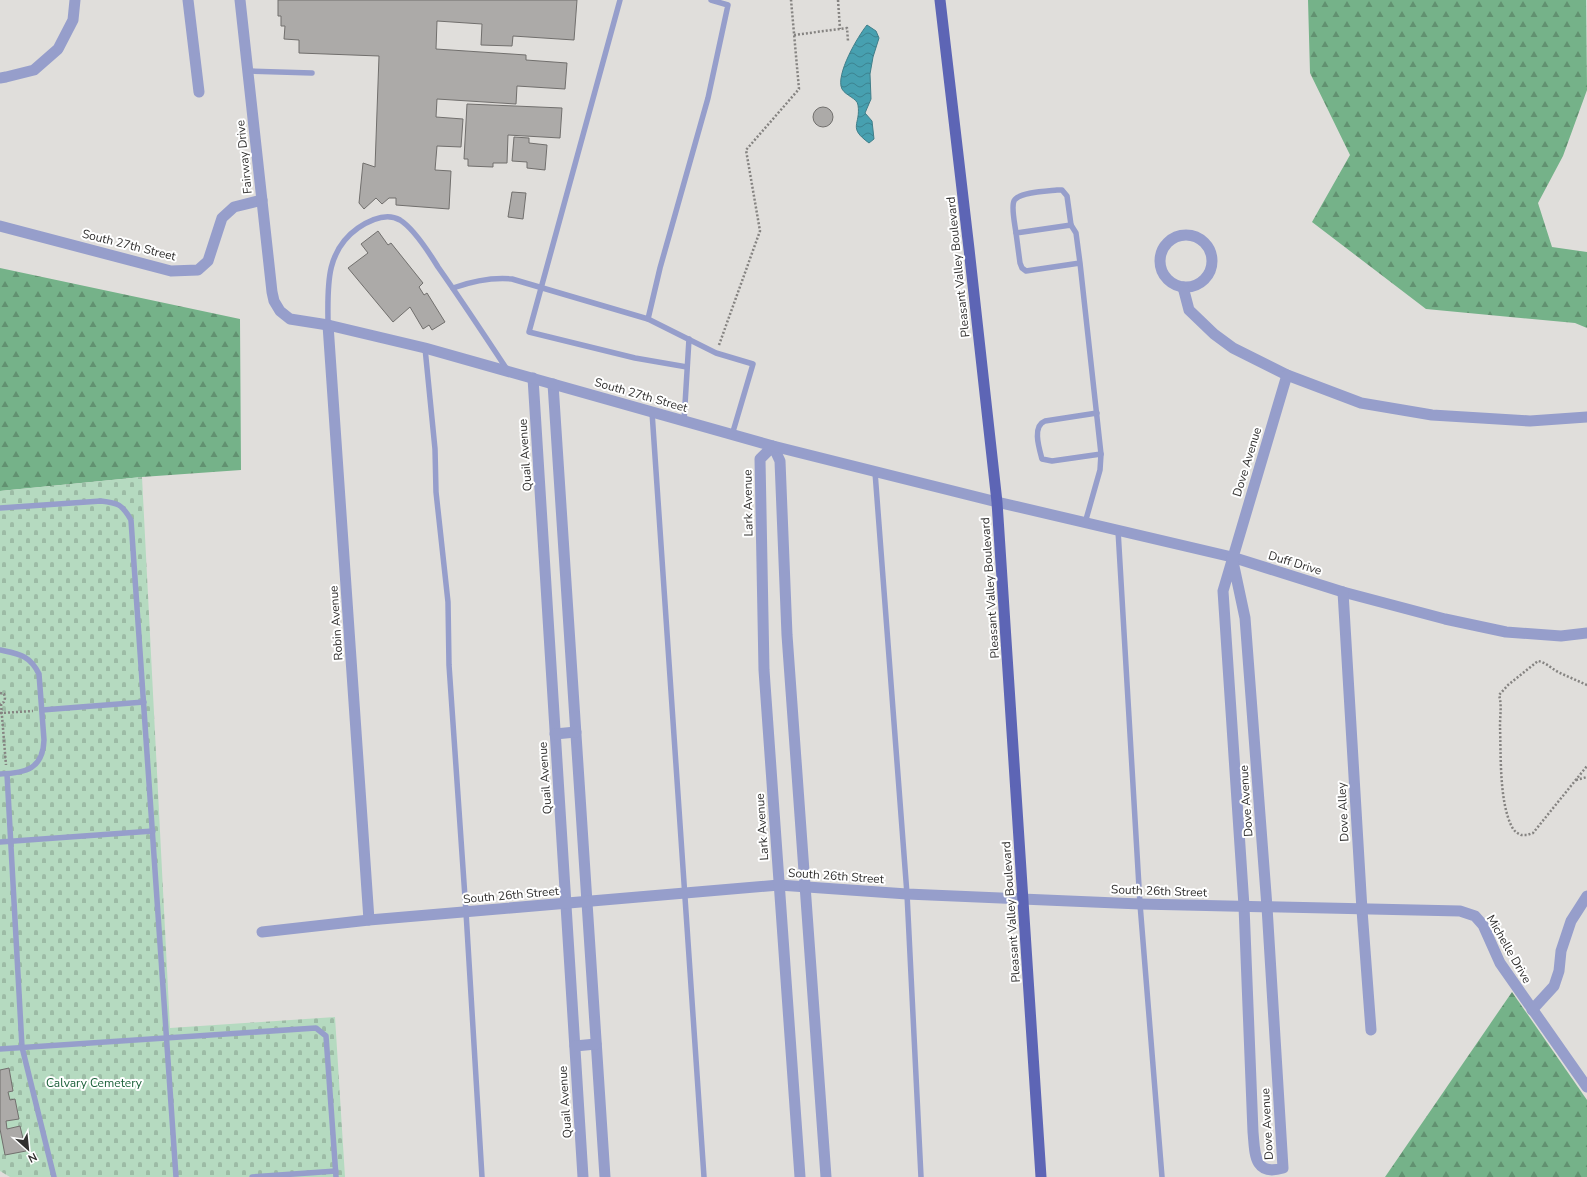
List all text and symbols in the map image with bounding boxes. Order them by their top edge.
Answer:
street label: Fairway Drive [232,119,256,195]
street label: Pleasant Valley Boulevard [943,196,973,338]
street label: South 27th Street [80,226,178,265]
street label: South 27th Street [593,374,690,416]
street label: Quail Avenue [514,418,536,492]
street label: Dove Avenue [1229,425,1265,499]
street label: Lark Avenue [739,469,757,537]
street label: Pleasant Valley Boulevard [977,517,1003,659]
street label: Duff Drive [1266,547,1324,579]
street label: Robin Avenue [325,585,347,661]
street label: Quail Avenue [534,741,556,815]
street label: Dove Avenue [1236,765,1256,837]
street label: Dove Alley [1333,781,1353,842]
street label: Lark Avenue [752,793,772,861]
street label: Pleasant Valley Boulevard [998,841,1024,983]
street label: South 26th Street [787,865,885,887]
street label: South 26th Street [1111,881,1208,901]
street label: South 26th Street [462,883,560,907]
street label: Michelle Drive [1483,912,1535,986]
street label: Quail Avenue [554,1065,576,1139]
park label: Calvary Cemetery [46,1075,143,1091]
street label: Dove Avenue [1257,1088,1277,1160]
north arrow [8,1129,48,1169]
text: N [25,1149,39,1166]

